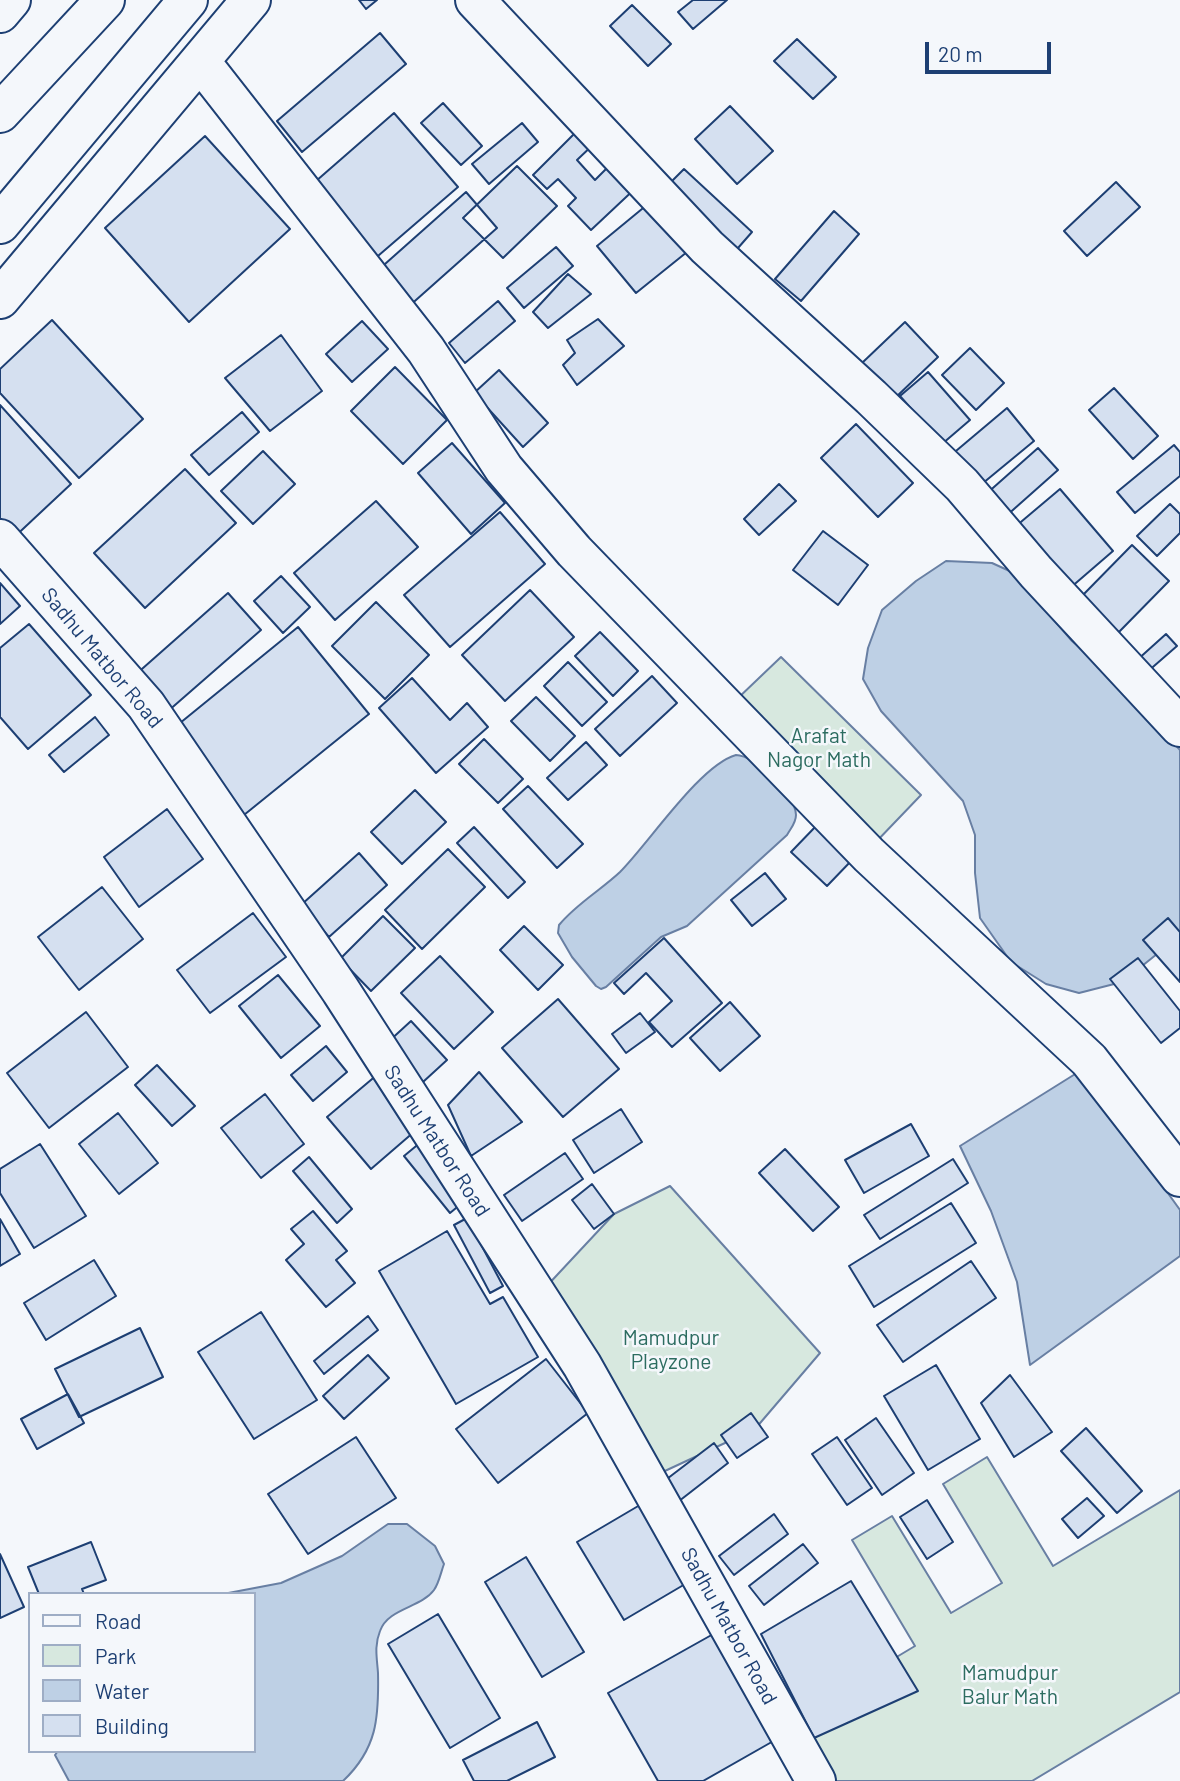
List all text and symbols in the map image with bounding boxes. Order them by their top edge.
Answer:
scale bar [928,28,1054,72]
text: 20 m [938,41,983,66]
street label: Sadhu Matbor Road [36,583,168,733]
park label: Arafat Nagor Math [767,723,871,773]
street label: Sadhu Matbor Road [379,1061,495,1221]
park label: Mamudpur Playzone [623,1325,719,1375]
street label: Sadhu Matbor Road [675,1543,783,1709]
legend [28,1592,256,1753]
text: Road [95,1608,141,1633]
text: Park [95,1643,136,1668]
park label: Mamudpur Balur Math [962,1660,1058,1710]
text: Water [95,1678,149,1703]
text: Building [95,1713,169,1738]

